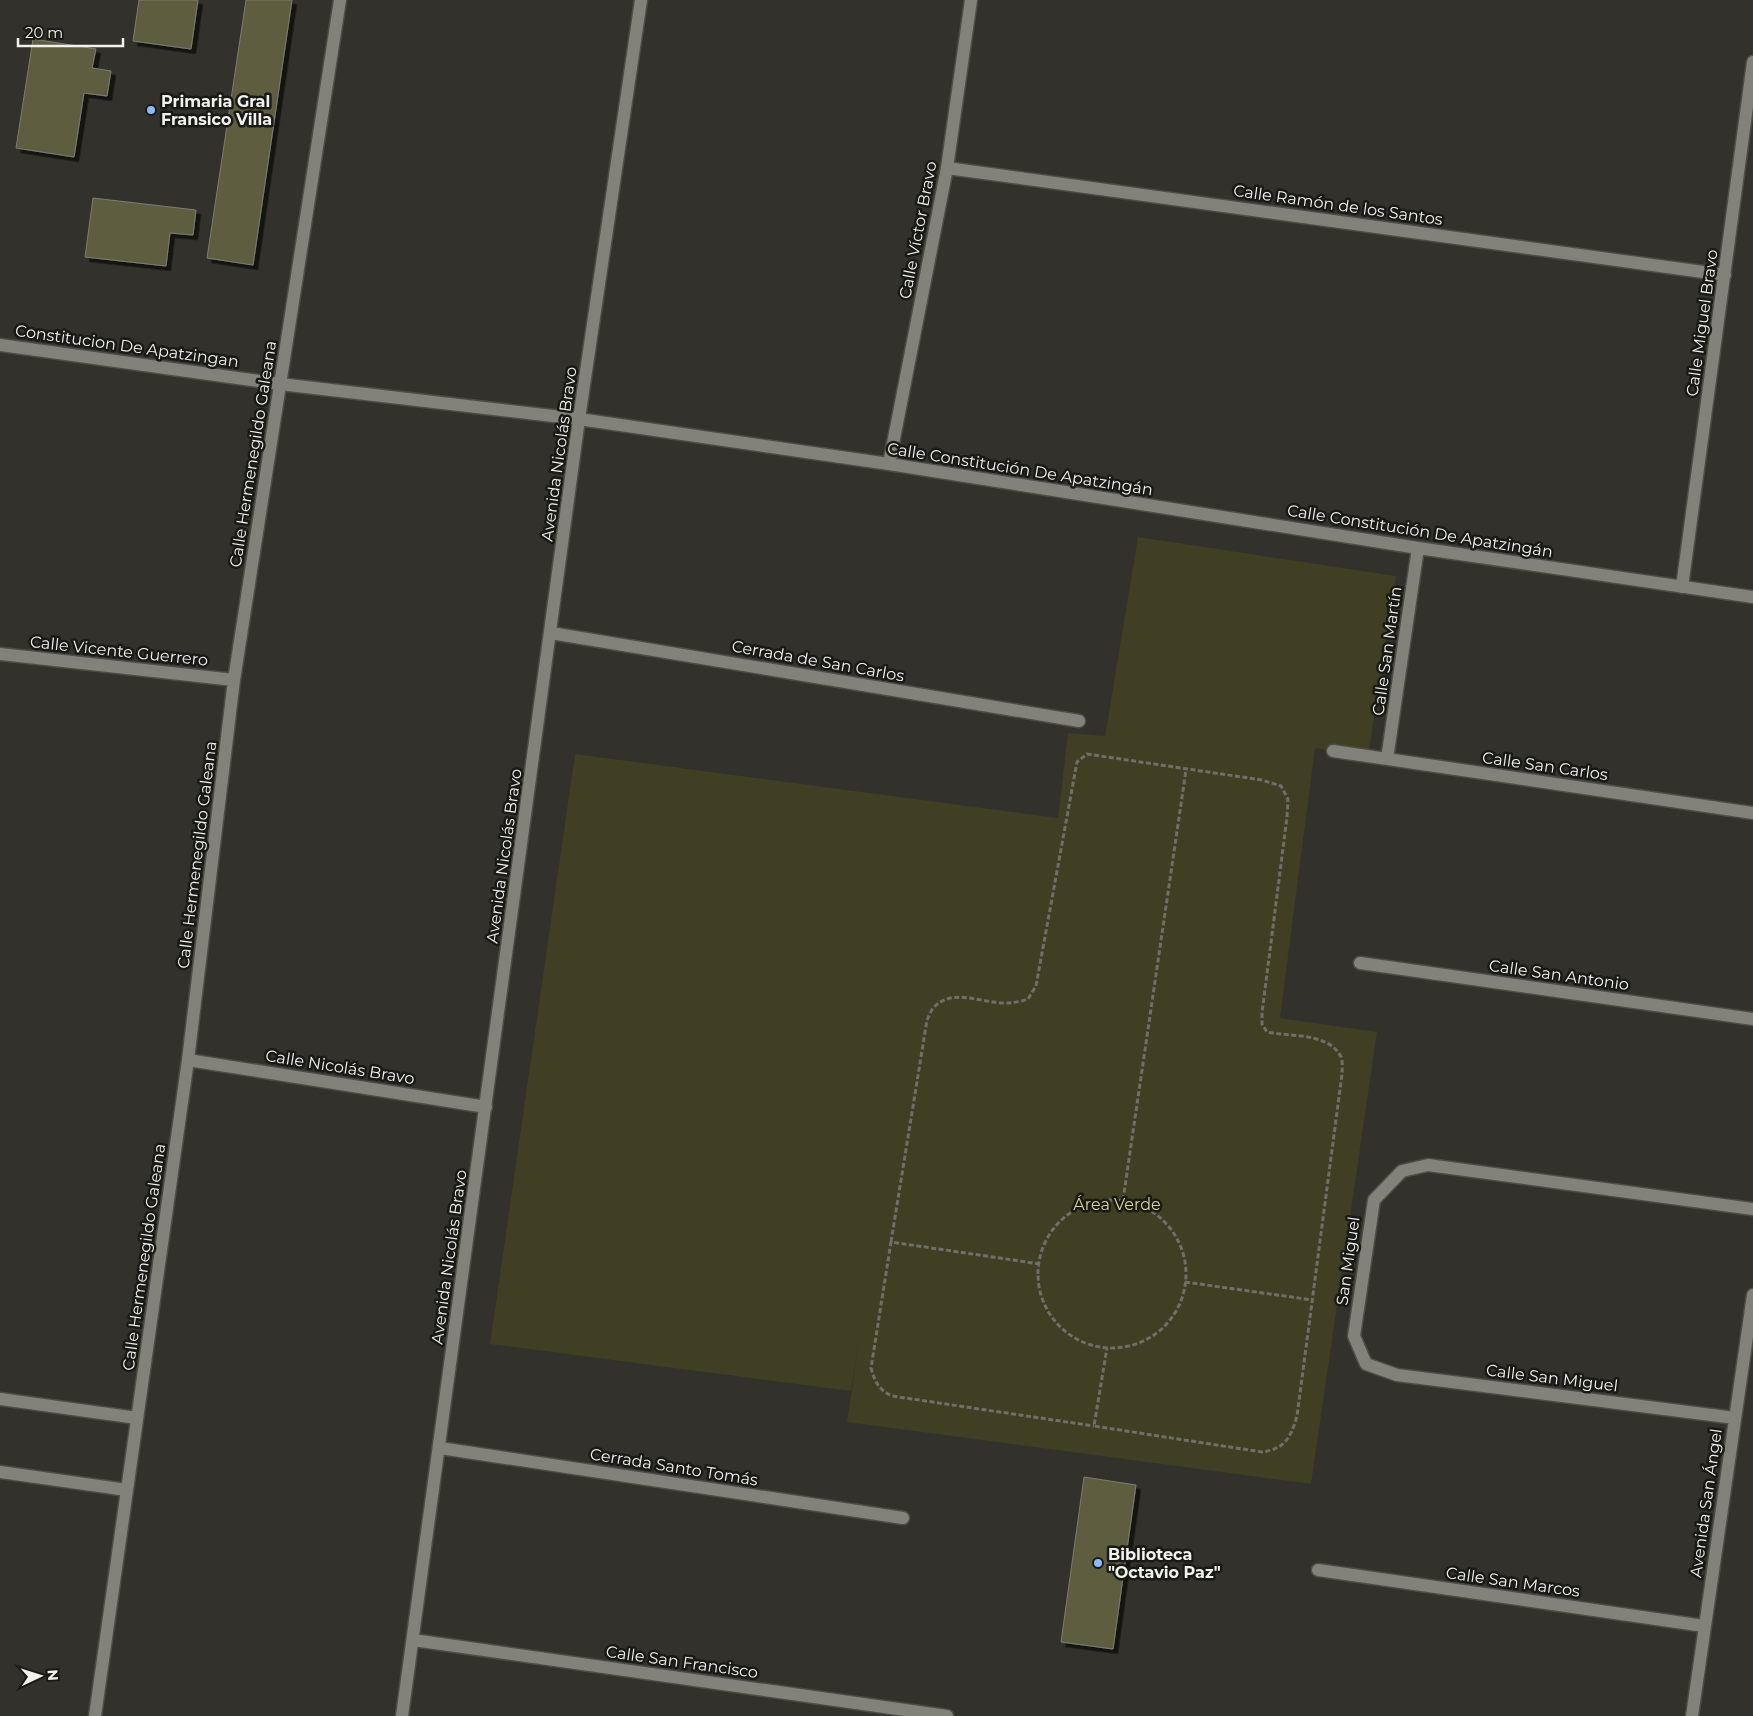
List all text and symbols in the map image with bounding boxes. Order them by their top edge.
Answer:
scale bar [18,15,122,47]
text: 20 m [25,23,63,42]
place label: Primaria Gral Fransico Villa [161,92,272,129]
marker: Primaria Gral Fransico Villa [145,104,157,116]
street label: Calle Víctor Bravo [895,160,941,300]
street label: Calle Ramón de los Santos [1232,181,1444,229]
street label: Calle Miguel Bravo [1682,248,1722,398]
street label: Constitucion De Apatzingan [14,321,240,371]
street label: Calle Hermenegildo Galeana [226,339,280,569]
street label: Avenida Nicolás Bravo [537,365,581,543]
street label: Calle Constitución De Apatzingán [886,439,1154,499]
street label: Calle Constitución De Apatzingán [1286,501,1554,561]
street label: Calle San Martín [1369,585,1405,717]
street label: Calle Vicente Guerrero [29,632,209,670]
street label: Cerrada de San Carlos [730,636,906,686]
street label: Calle Hermenegildo Galeana [174,740,220,970]
street label: Calle San Carlos [1481,748,1609,784]
street label: Avenida Nicolás Bravo [482,767,526,945]
street label: Calle San Antonio [1488,956,1630,994]
street label: Calle Nicolás Bravo [264,1046,416,1088]
street label: Calle Hermenegildo Galeana [119,1142,169,1372]
street label: Avenida Nicolás Bravo [427,1168,471,1346]
park label: Área Verde [1073,1195,1161,1214]
street label: San Miguel [1332,1215,1364,1307]
street label: Calle San Miguel [1485,1360,1619,1396]
street label: Avenida San Ángel [1686,1427,1726,1579]
street label: Cerrada Santo Tomás [589,1444,759,1490]
place label: Biblioteca "Octavio Paz" [1108,1545,1221,1582]
marker: Biblioteca "Octavio Paz" [1092,1557,1104,1569]
street label: Calle San Marcos [1445,1563,1581,1601]
street label: Calle San Francisco [605,1642,759,1682]
north arrow [15,1651,65,1701]
text: N [44,1669,62,1681]

